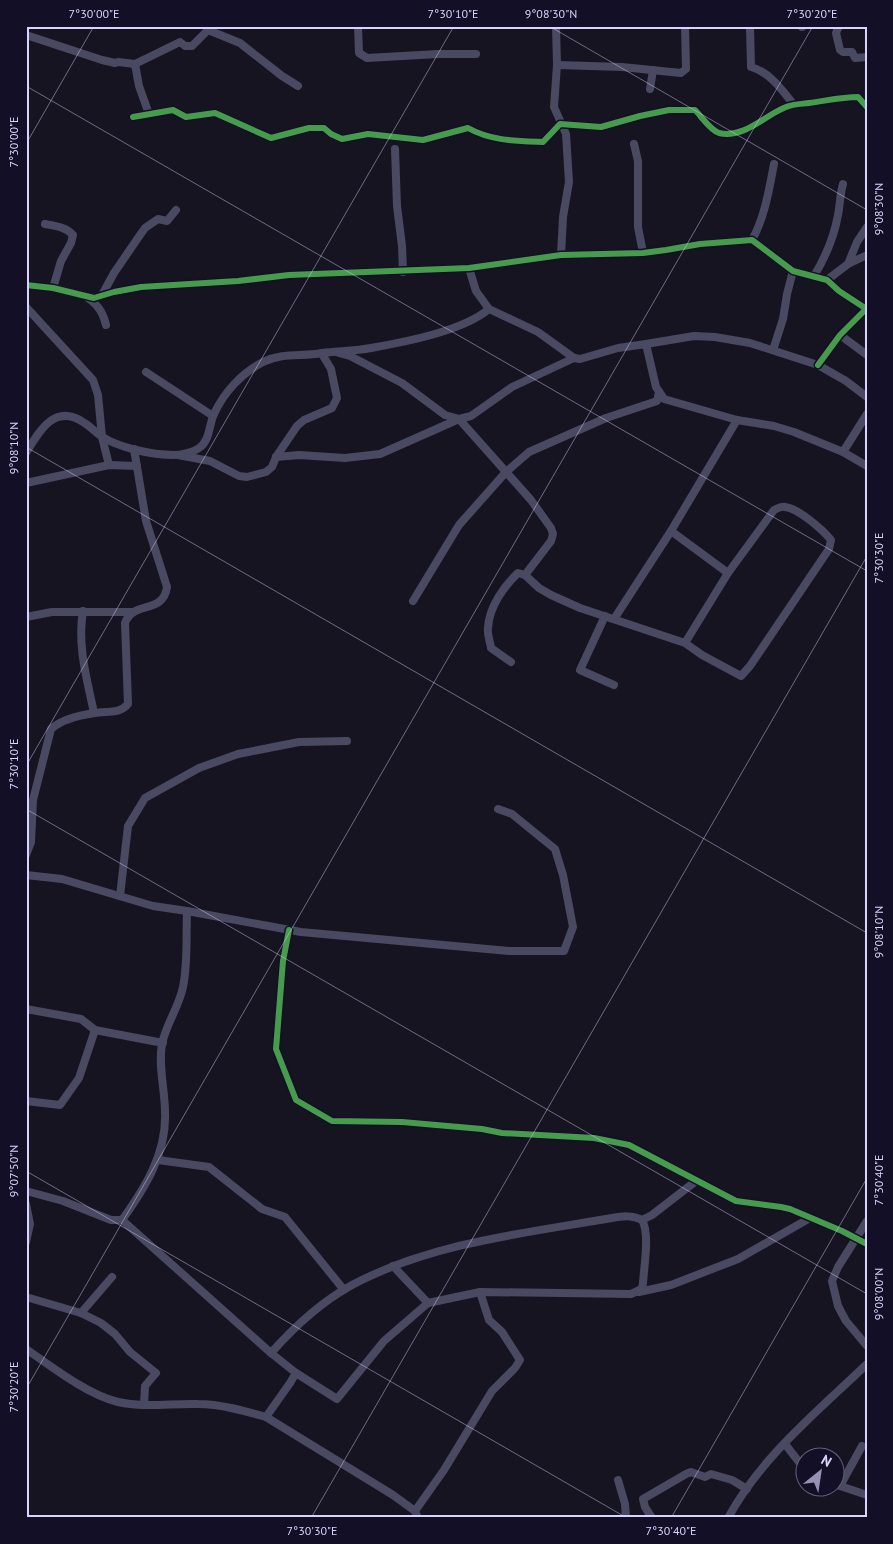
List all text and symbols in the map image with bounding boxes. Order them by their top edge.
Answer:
text: 7°30'00"E [69,6,119,21]
text: 7°30'10"E [428,6,478,21]
text: 9°08'30"N [525,6,577,21]
text: 7°30'20"E [787,6,837,21]
text: 7°30'00"E [6,117,21,167]
text: 9°08'30"N [871,183,886,235]
text: 9°08'10"N [6,422,21,474]
text: 7°30'30"E [871,533,886,583]
text: 7°30'10"E [6,739,21,789]
text: 9°08'10"N [871,906,886,958]
text: 9°07'50"N [6,1145,21,1197]
text: 7°30'40"E [871,1155,886,1205]
text: 9°08'00"N [871,1268,886,1320]
text: 7°30'20"E [6,1362,21,1412]
north arrow [796,1446,846,1496]
text: N [818,1451,835,1471]
text: 7°30'30"E [287,1523,337,1538]
text: 7°30'40"E [646,1523,696,1538]

